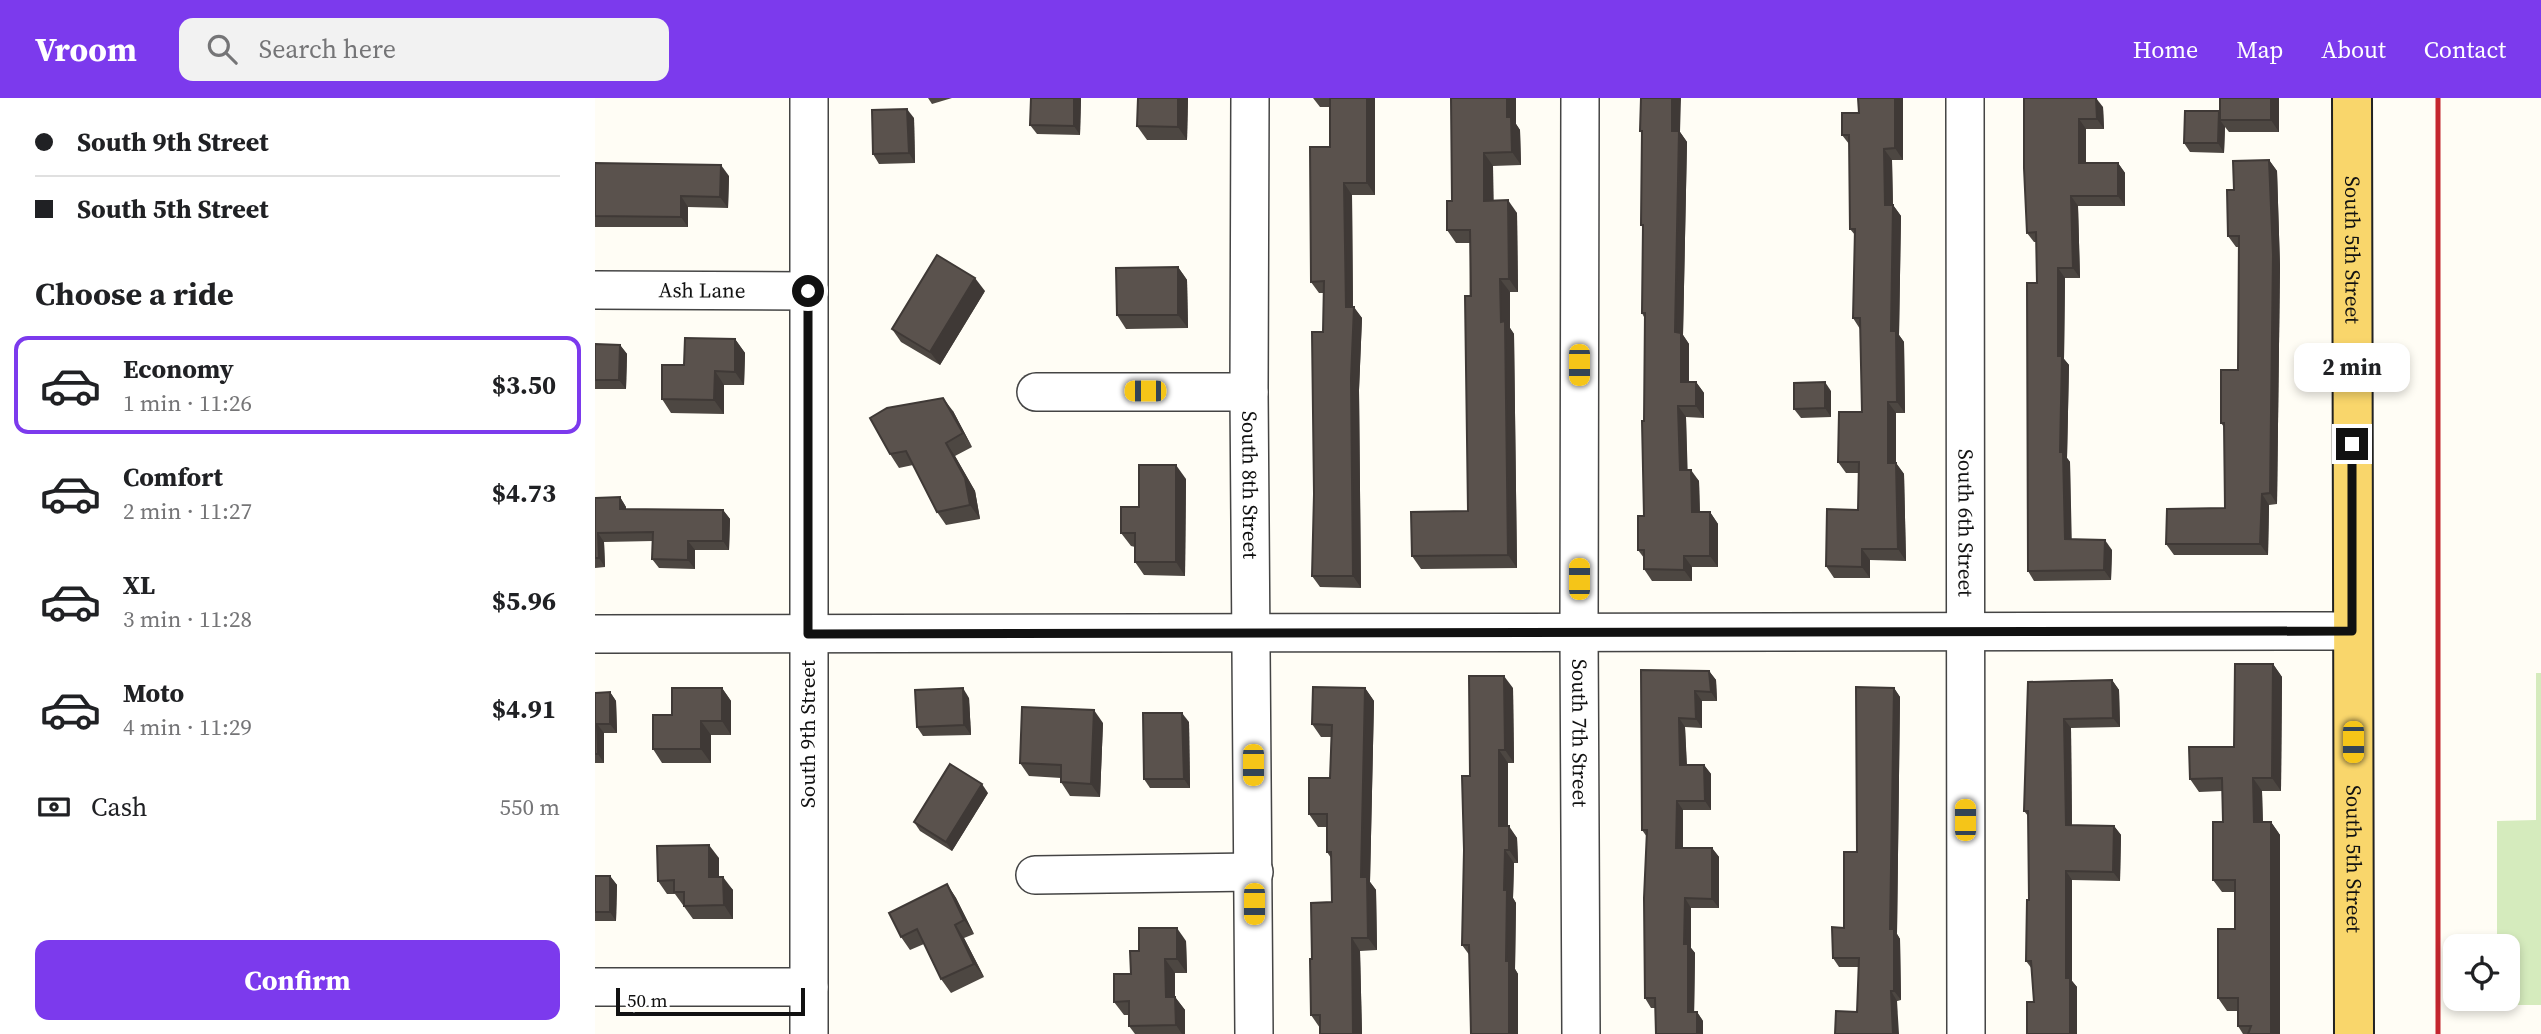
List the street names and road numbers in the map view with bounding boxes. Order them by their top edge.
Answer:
street label: South 5th Street [2338,176,2367,324]
street label: Ash Lane [658,275,746,305]
street label: South 8th Street [1235,411,1265,559]
street label: South 6th Street [1951,449,1981,597]
street label: South 7th Street [1565,659,1595,807]
street label: South 9th Street [793,660,822,808]
street label: South 5th Street [2339,785,2369,933]

